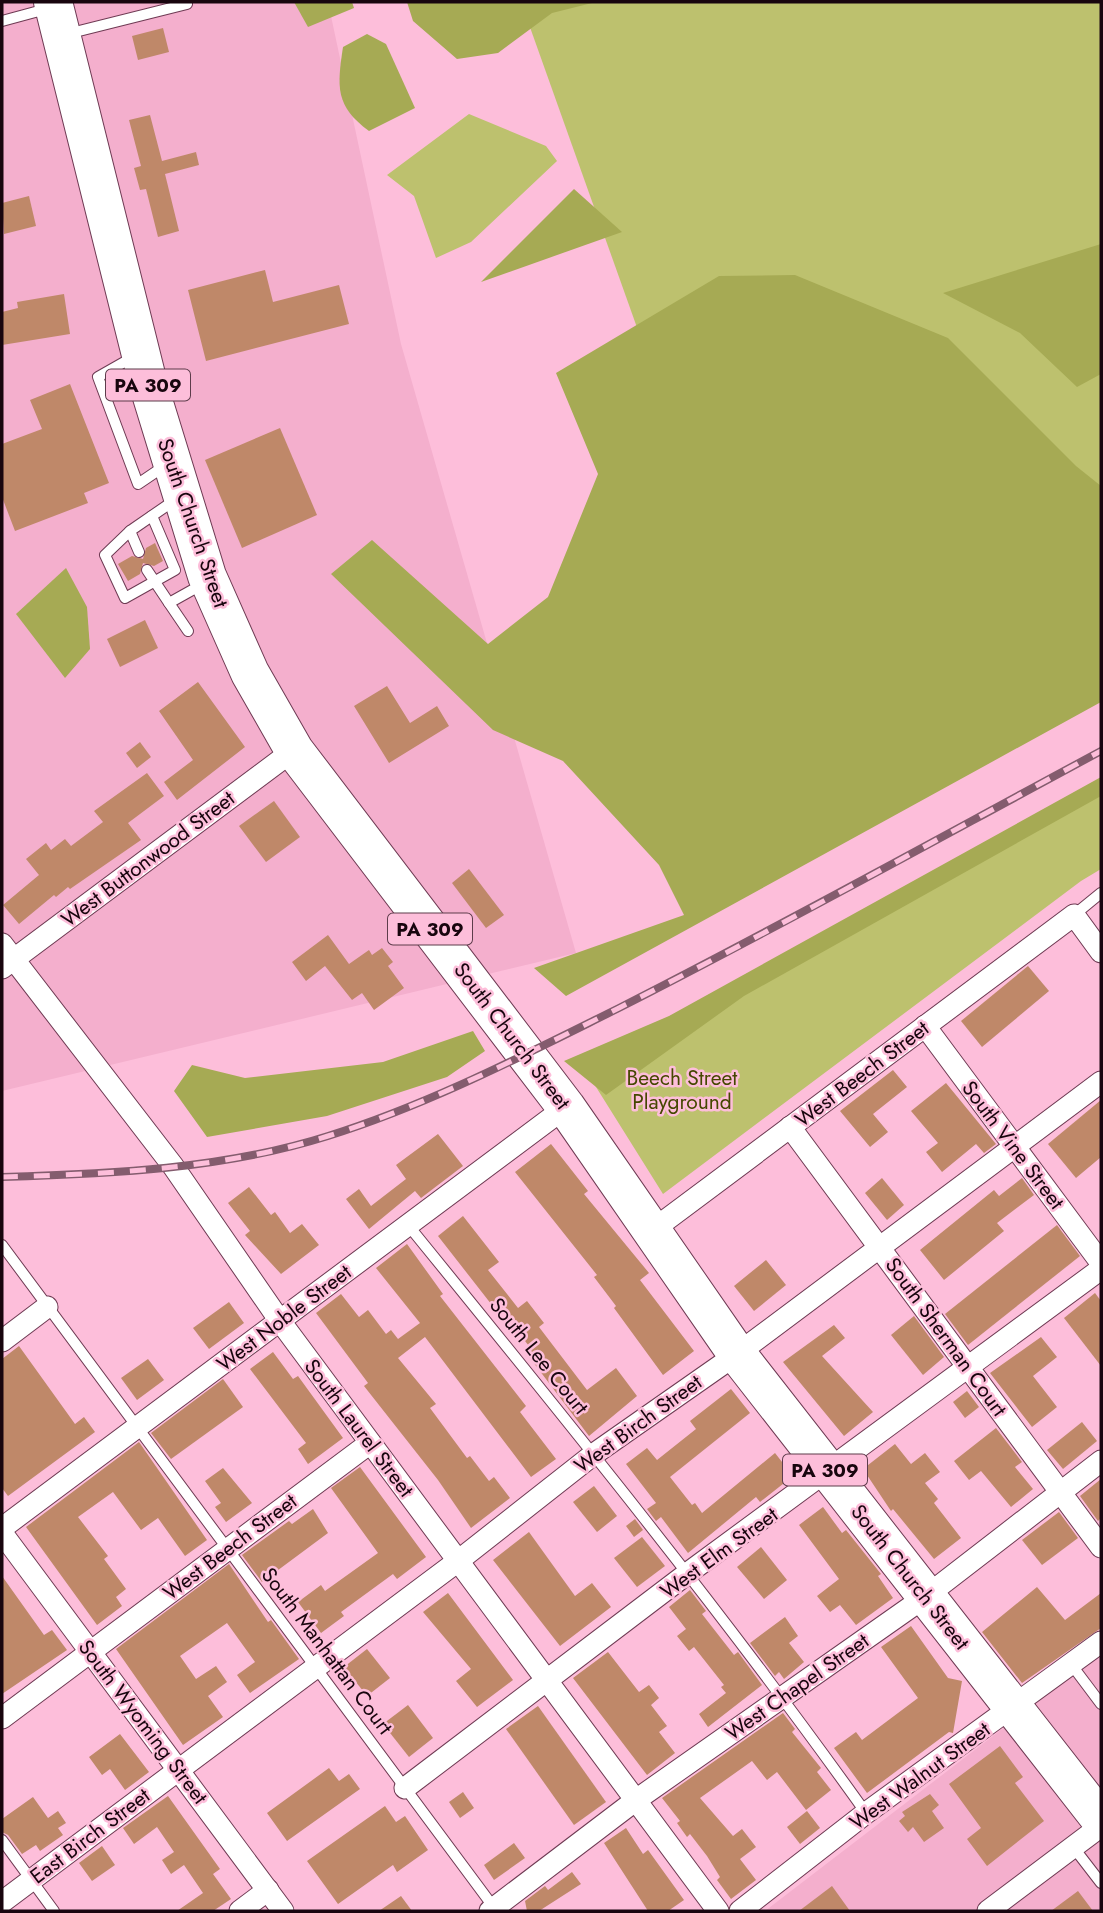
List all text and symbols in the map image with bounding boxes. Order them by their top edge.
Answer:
road number: PA 309 [106,370,190,400]
street label: South Church Street [150,434,236,612]
street label: West Buttonwood Street [55,784,241,934]
road number: PA 309 [388,914,472,945]
street label: South Church Street [447,956,577,1116]
street label: West Beech Street [789,1014,935,1134]
park label: Beech Street Playground [627,1063,737,1117]
street label: South Vine Street [955,1075,1071,1215]
street label: South Sherman Court [878,1251,1014,1423]
street label: West Noble Street [210,1257,358,1379]
street label: South Lee Court [482,1291,596,1421]
street label: South Laurel Street [297,1353,421,1503]
street label: West Birch Street [568,1367,708,1481]
road number: PA 309 [783,1454,867,1486]
street label: West Beech Street [157,1487,303,1607]
street label: South Church Street [844,1498,976,1656]
street label: West Elm Street [654,1500,784,1606]
street label: South Manhattan Court [254,1561,400,1741]
street label: West Chapel Street [719,1626,875,1748]
street label: South Wyoming Street [71,1634,215,1810]
street label: West Walnut Street [844,1715,996,1837]
street label: East Birch Street [24,1781,156,1891]

